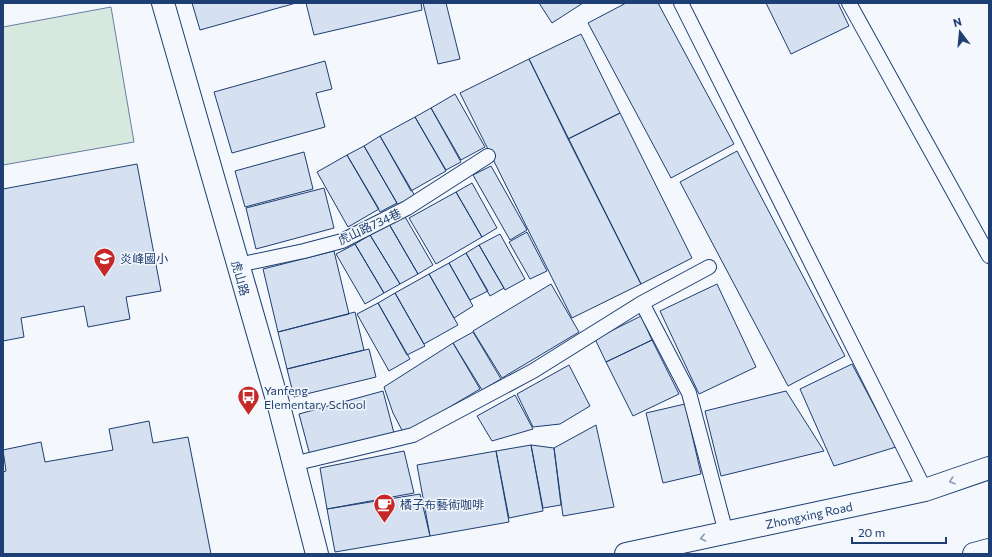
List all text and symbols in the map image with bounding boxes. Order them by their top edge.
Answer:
north arrow [940,12,980,52]
text: N [951,15,963,29]
street label: 虎山路734巷 [335,205,403,247]
school or university icon: 炎峰國小 [91,245,117,278]
place label: 炎峰國小 [120,251,168,265]
street label: 虎山路 [229,259,253,297]
place label: Yanfeng Elementary School [264,383,366,411]
bus stop icon: Yanfeng Elementary School [235,384,261,417]
one-way arrow [949,476,956,485]
cafe icon: 橘子布藝術咖啡 [371,491,397,524]
place label: 橘子布藝術咖啡 [400,497,484,511]
street label: Zhongxing Road [764,499,854,531]
scale bar [852,519,946,545]
text: 20 m [858,525,885,539]
one-way arrow [700,534,706,542]

